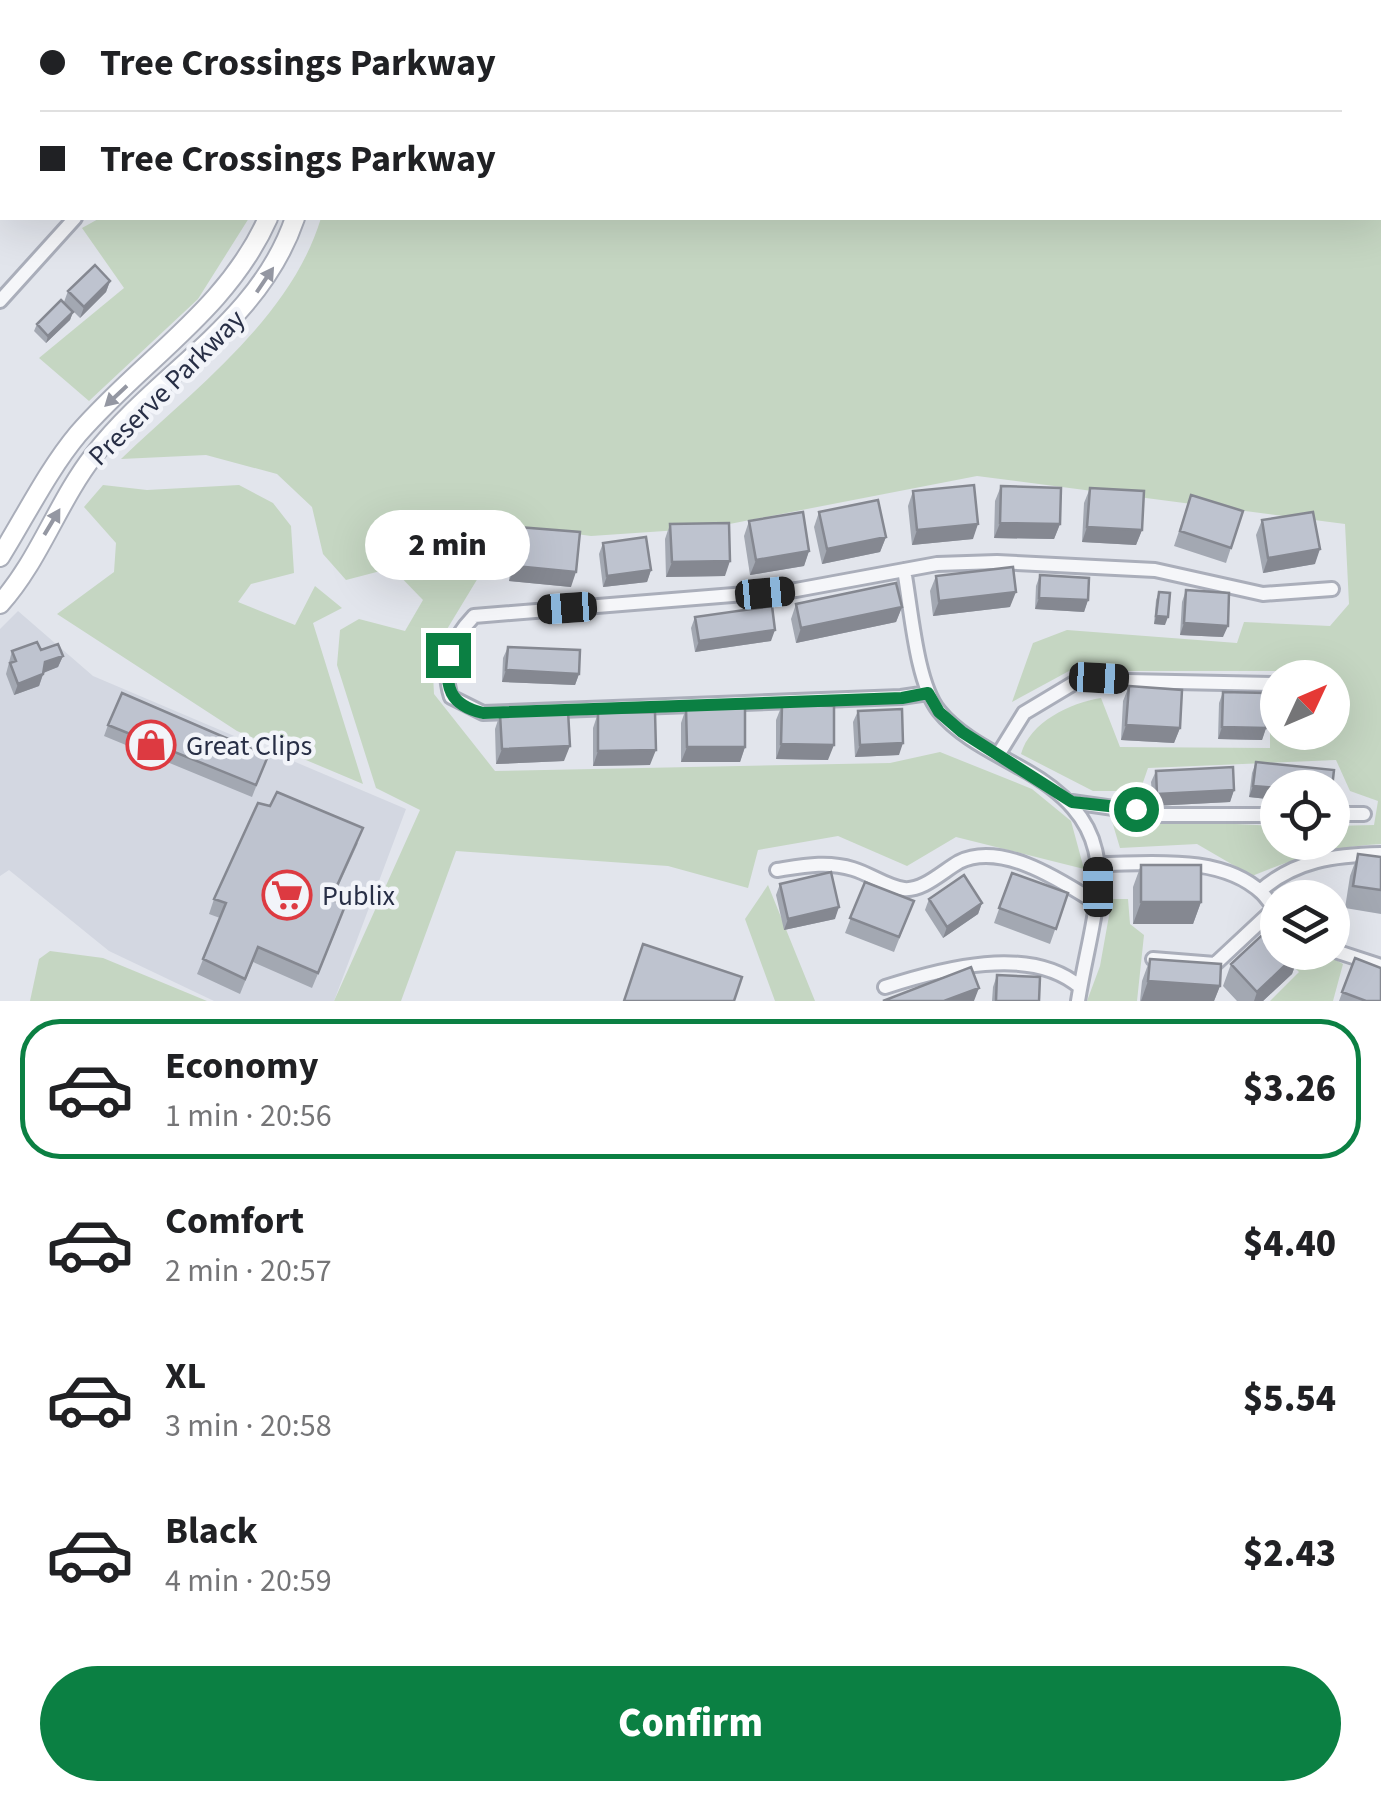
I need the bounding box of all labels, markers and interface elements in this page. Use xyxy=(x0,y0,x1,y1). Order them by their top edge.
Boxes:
text: Tree Crossings Parkway xyxy=(100,36,496,90)
text: Tree Crossings Parkway xyxy=(100,132,496,186)
one-way arrow xyxy=(255,266,274,293)
street label: Preserve Parkway xyxy=(79,300,254,475)
one-way arrow xyxy=(104,384,128,407)
one-way arrow xyxy=(43,508,60,536)
callout: 2 min xyxy=(366,510,530,580)
text: 2 min xyxy=(408,522,487,568)
car xyxy=(734,575,796,611)
car xyxy=(536,591,598,625)
route end xyxy=(426,633,471,678)
north arrow xyxy=(1260,660,1350,750)
map controls xyxy=(1260,660,1350,970)
car xyxy=(1068,661,1130,695)
shop icon: Great Clips xyxy=(125,719,177,771)
place label: Great Clips xyxy=(186,726,312,766)
button: locate xyxy=(1260,770,1350,860)
route start xyxy=(1114,787,1159,832)
car xyxy=(1083,857,1113,917)
supermarket icon: Publix xyxy=(261,869,313,921)
place label: Publix xyxy=(322,876,396,916)
button: layers xyxy=(1260,880,1350,970)
text: Economy xyxy=(165,1039,318,1093)
icon: car xyxy=(45,1044,135,1134)
text: $3.26 xyxy=(1243,1062,1336,1116)
text: 1 min · 20:56 xyxy=(165,1093,332,1139)
text: Comfort xyxy=(165,1194,304,1248)
icon: car xyxy=(45,1199,135,1289)
text: $4.40 xyxy=(1243,1217,1336,1271)
text: 2 min · 20:57 xyxy=(165,1248,332,1294)
text: XL xyxy=(165,1349,206,1403)
icon: car xyxy=(45,1354,135,1444)
text: $5.54 xyxy=(1243,1372,1336,1426)
text: 3 min · 20:58 xyxy=(165,1403,332,1449)
text: Black xyxy=(165,1504,258,1558)
icon: car xyxy=(45,1509,135,1599)
text: $2.43 xyxy=(1243,1527,1336,1581)
text: 4 min · 20:59 xyxy=(165,1558,332,1604)
button: Confirm xyxy=(40,1666,1341,1781)

